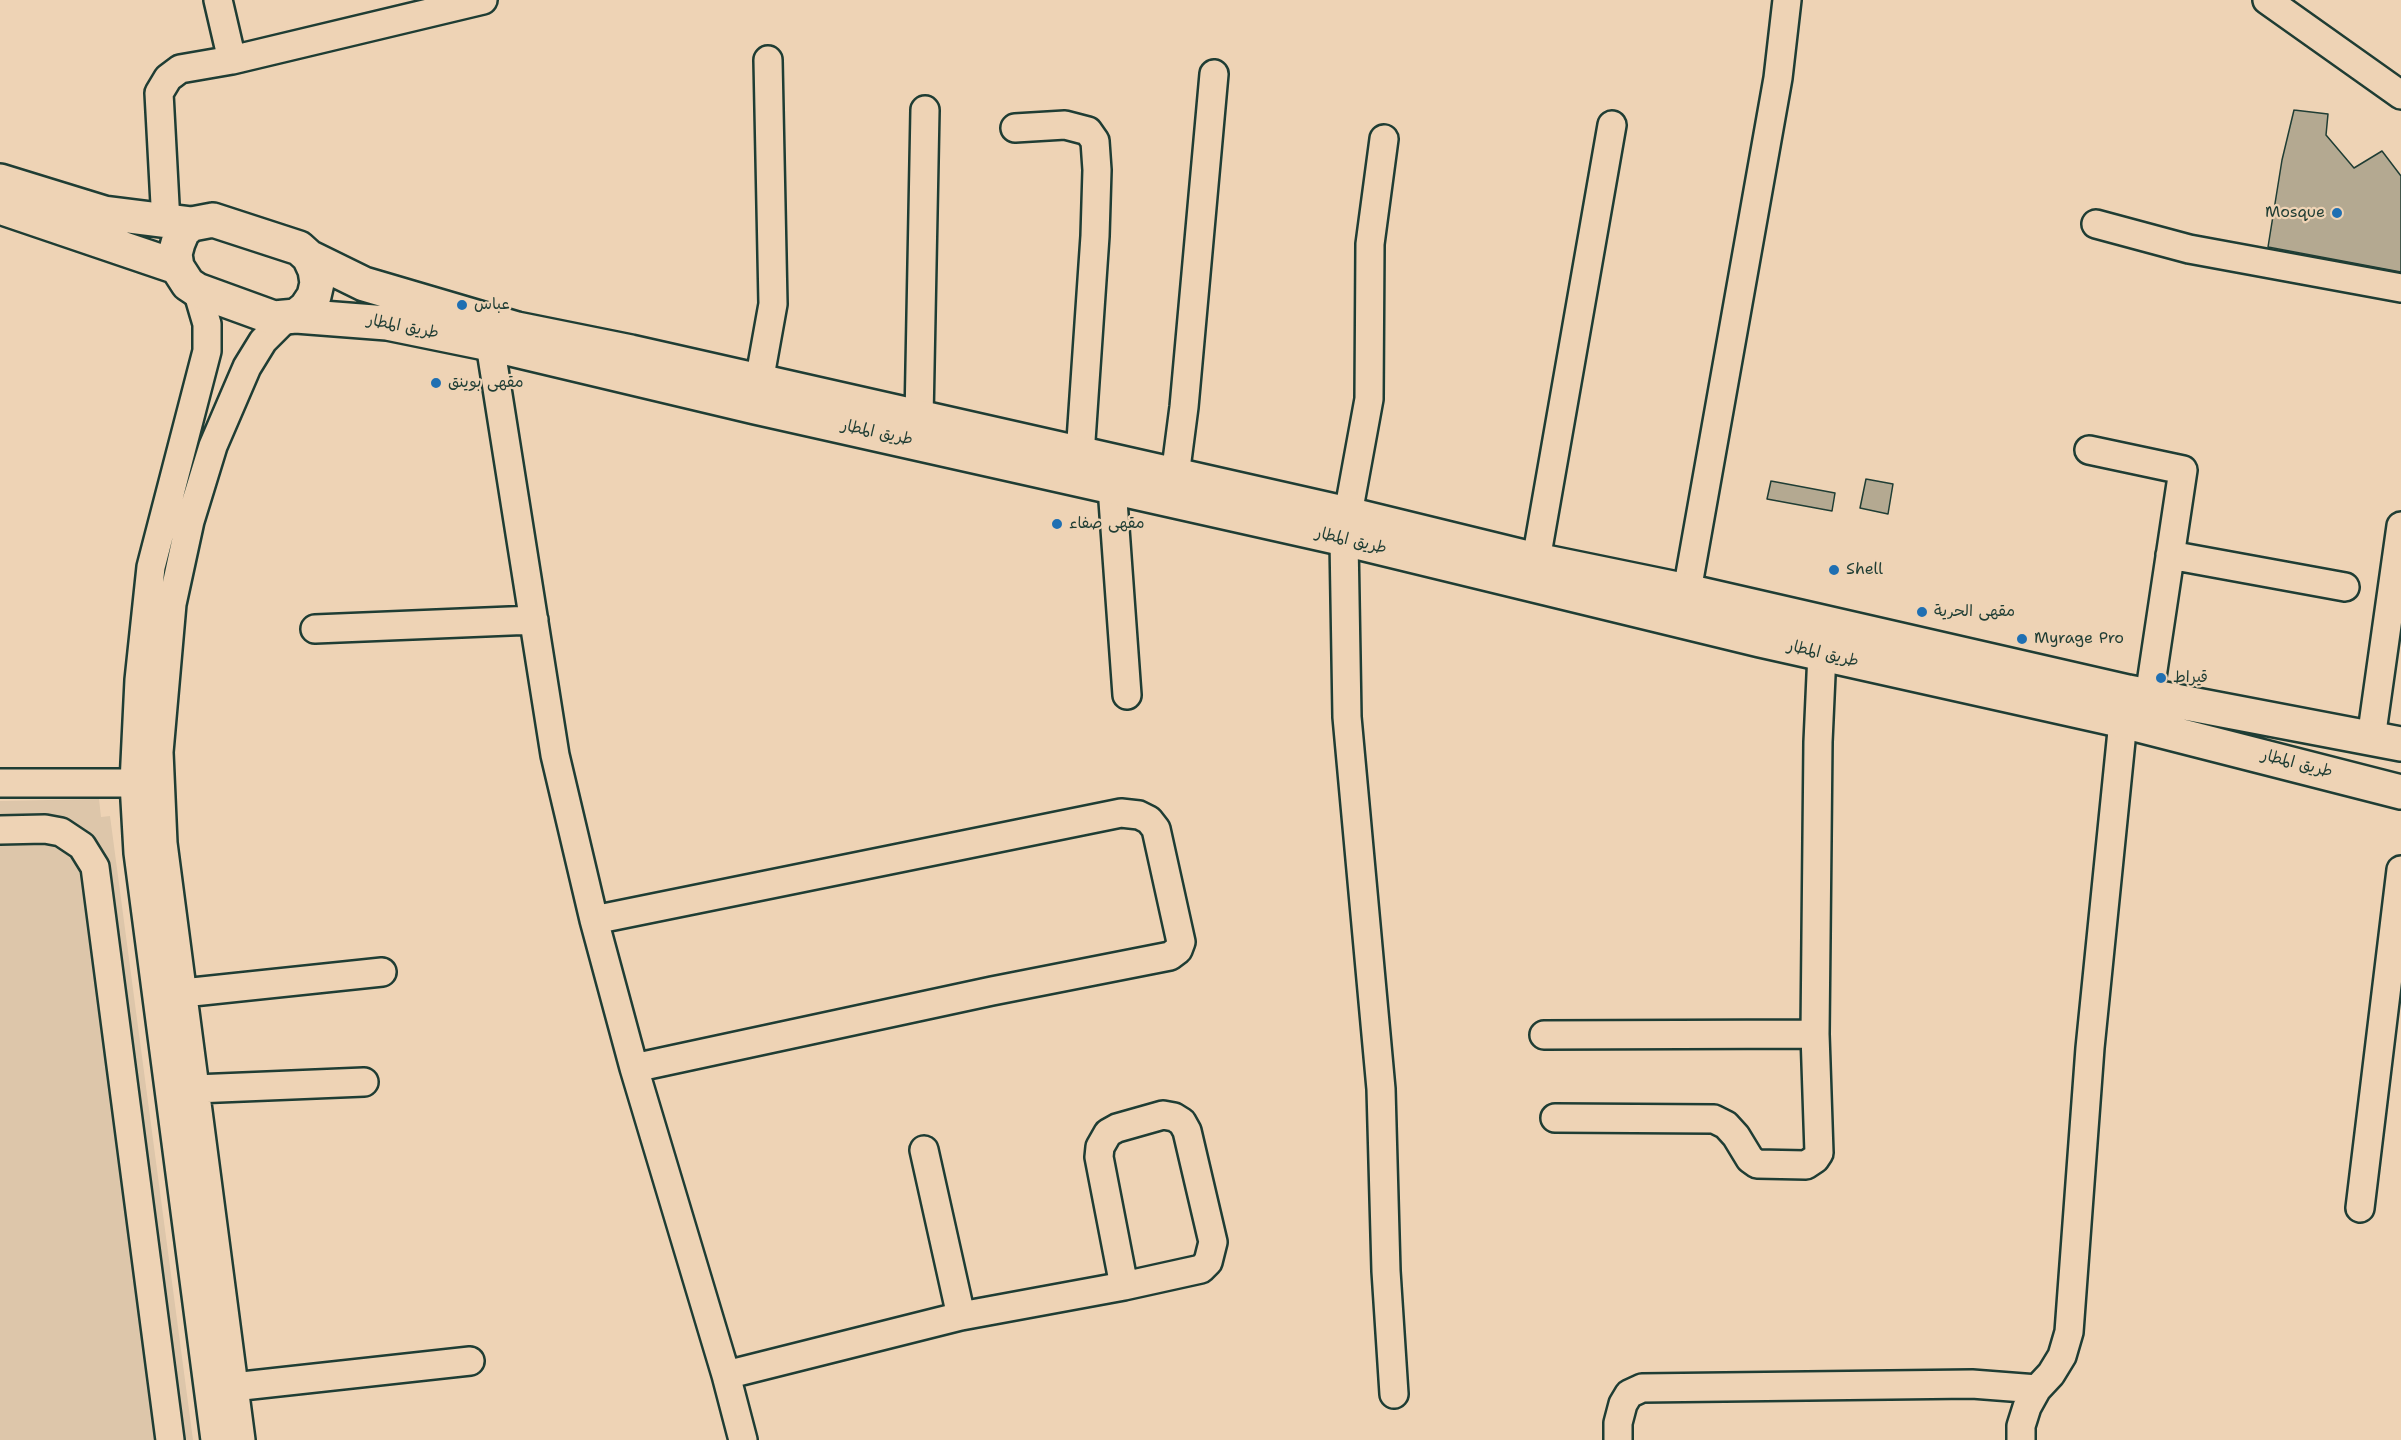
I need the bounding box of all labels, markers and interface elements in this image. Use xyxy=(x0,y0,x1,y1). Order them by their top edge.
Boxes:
place label: Mosque xyxy=(2265,203,2325,223)
marker: Mosque xyxy=(2330,206,2344,220)
place label: عباس xyxy=(474,295,510,315)
marker: عباس xyxy=(455,298,469,312)
street label: طريق المطار xyxy=(366,311,440,343)
place label: مقهى بوينق xyxy=(448,373,524,393)
marker: مقهى بوينق xyxy=(429,376,443,390)
street label: طريق المطار xyxy=(840,416,914,450)
place label: مقهى صفاء xyxy=(1069,514,1145,534)
marker: مقهى صفاء xyxy=(1050,517,1064,531)
street label: طريق المطار xyxy=(1313,523,1389,559)
place label: Shell xyxy=(1846,560,1883,580)
marker: Shell xyxy=(1827,563,1841,577)
place label: مقهى الحرية xyxy=(1934,602,2015,622)
marker: مقهى الحرية xyxy=(1915,605,1929,619)
place label: Myrage Pro xyxy=(2034,629,2124,649)
marker: Myrage Pro xyxy=(2015,632,2029,646)
street label: طريق المطار xyxy=(1785,636,1861,672)
place label: قيراط xyxy=(2173,668,2208,688)
marker: قيراط xyxy=(2154,671,2168,685)
street label: طريق المطار xyxy=(2259,746,2335,782)

